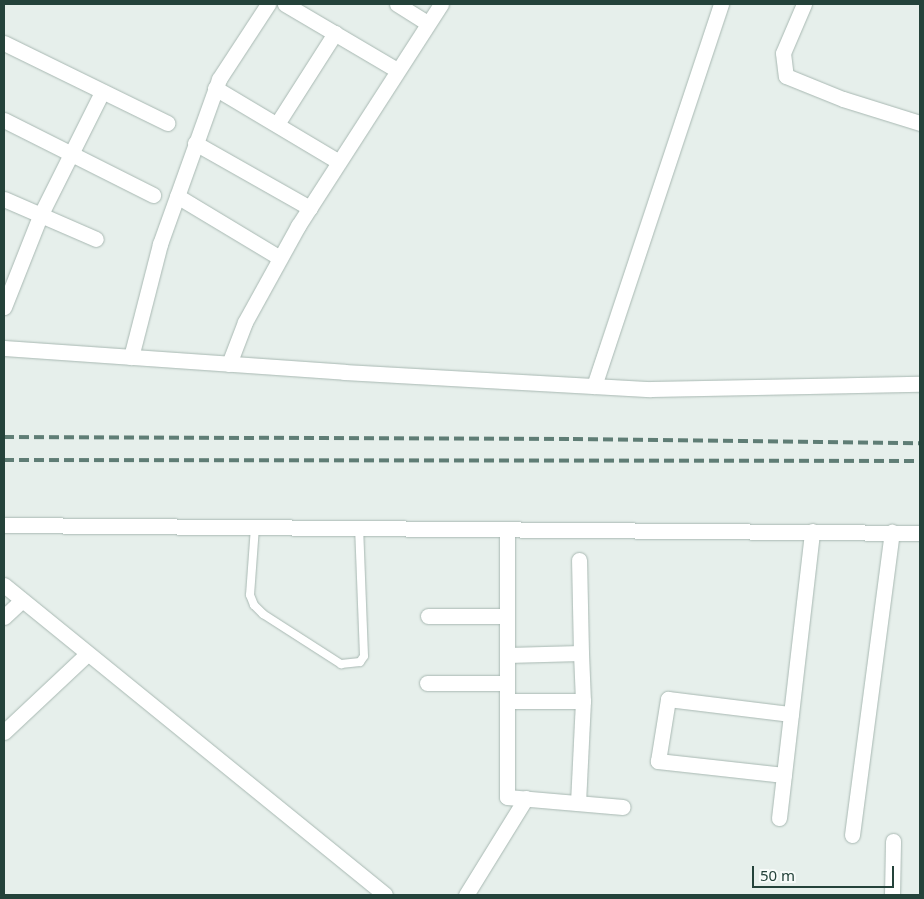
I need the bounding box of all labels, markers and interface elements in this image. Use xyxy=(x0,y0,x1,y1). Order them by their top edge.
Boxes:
scale bar xyxy=(754,856,896,888)
text: 50 m xyxy=(760,865,795,885)

